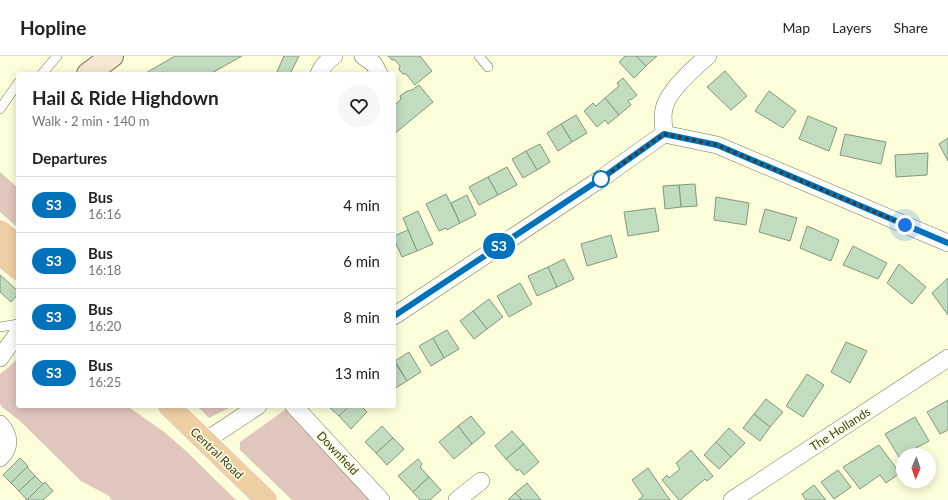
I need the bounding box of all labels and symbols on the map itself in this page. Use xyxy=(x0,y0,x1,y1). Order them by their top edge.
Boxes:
unlabelled marker xyxy=(592,170,610,188)
your location xyxy=(895,215,915,235)
line badge: S3 xyxy=(481,233,517,259)
street label: The Hollands xyxy=(807,404,873,454)
street label: Central Road xyxy=(187,424,247,482)
street label: Downfield xyxy=(314,428,362,478)
north arrow xyxy=(896,448,936,488)

